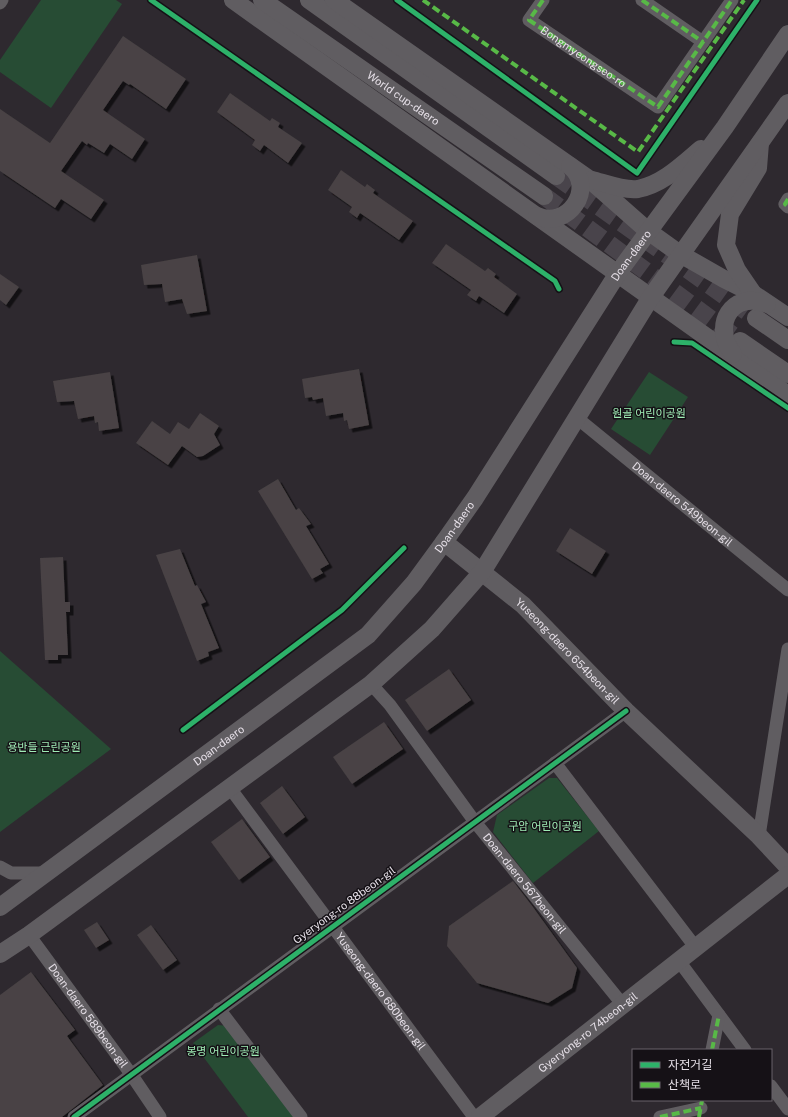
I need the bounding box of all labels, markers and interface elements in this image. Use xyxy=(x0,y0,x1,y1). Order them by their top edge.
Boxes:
street label: Bongmyeongseo-ro xyxy=(538,24,628,90)
street label: World cup-daero xyxy=(365,69,442,127)
street label: Doan-daero xyxy=(609,228,653,283)
park label: 원골 어린이공원 xyxy=(612,407,686,419)
street label: Doan-daero 549beon-gil xyxy=(630,460,735,548)
street label: Doan-daero xyxy=(432,499,477,555)
street label: Yuseong-daero 654beon-gil xyxy=(513,596,622,706)
street label: Doan-daero xyxy=(191,723,246,768)
park label: 용반들 근린공원 xyxy=(7,741,81,753)
park label: 구암 어린이공원 xyxy=(508,820,582,832)
street label: Doan-daero 567beon-gil xyxy=(481,831,569,936)
street label: Gyeryong-ro 88beon-gil xyxy=(291,864,397,946)
street label: Yuseong-daero 680beon-gil xyxy=(333,930,428,1052)
street label: Doan-daero 589beon-gil xyxy=(46,961,130,1070)
street label: Gyeryong-ro 74beon-gil xyxy=(536,990,640,1075)
park label: 봉명 어린이공원 xyxy=(186,1045,260,1057)
legend xyxy=(632,1049,772,1101)
text: 자전거길 xyxy=(668,1058,712,1072)
text: 산책로 xyxy=(668,1078,701,1092)

